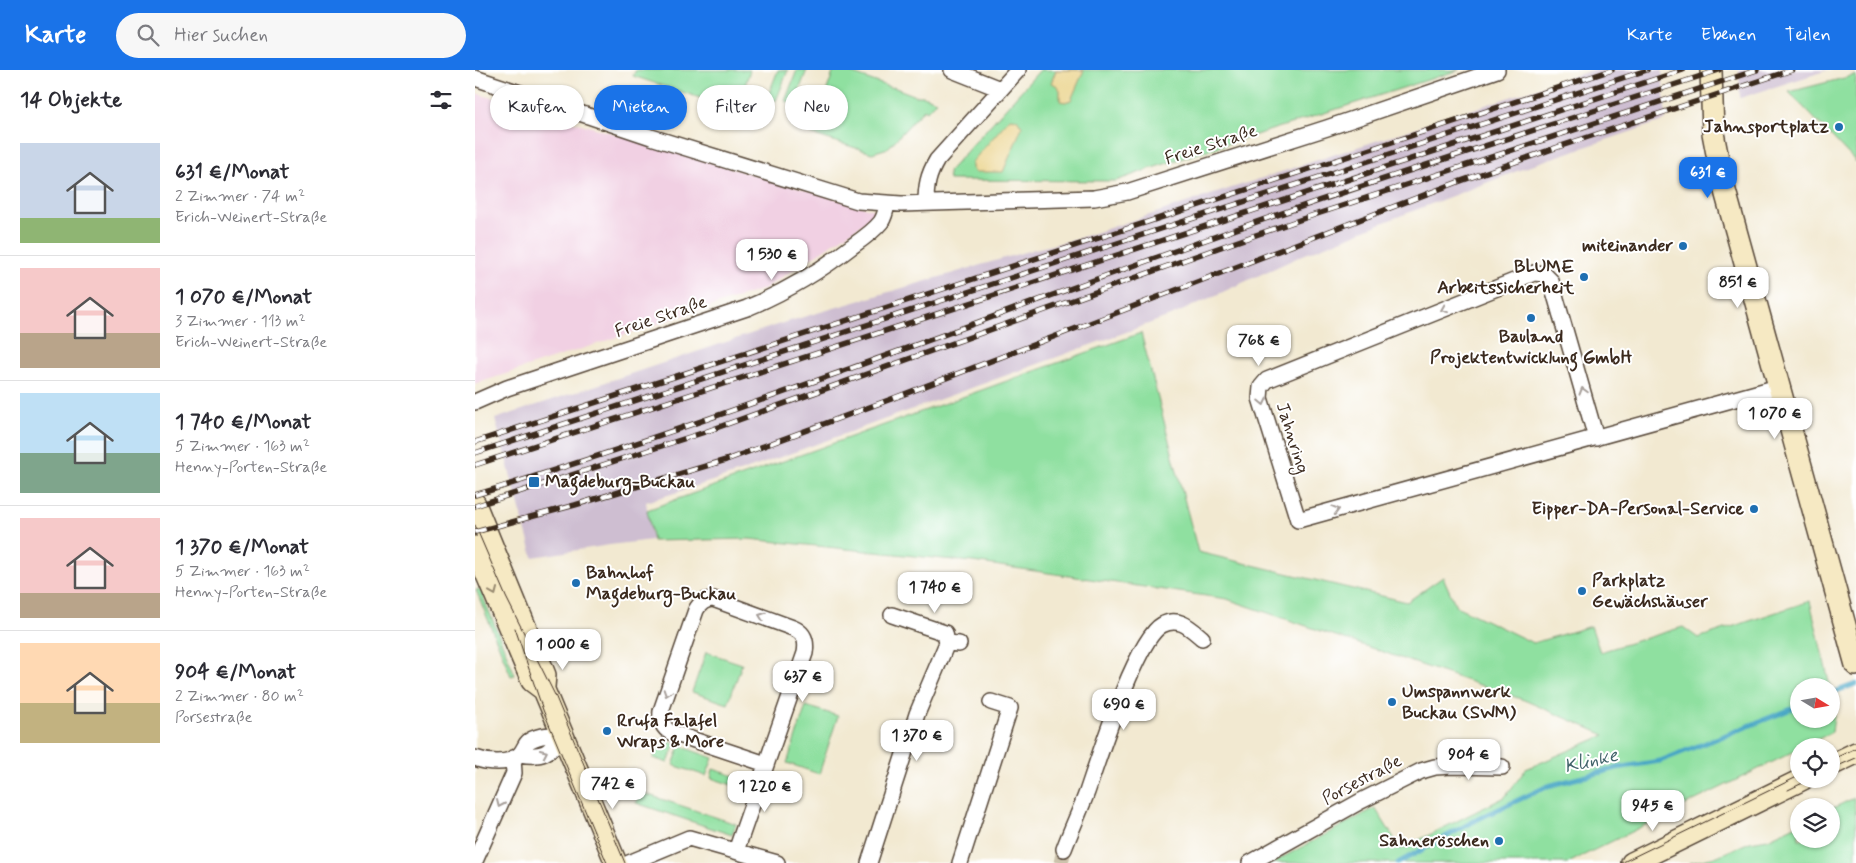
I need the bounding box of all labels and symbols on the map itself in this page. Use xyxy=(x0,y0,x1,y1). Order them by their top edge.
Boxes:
place label: Jahnsportplatz xyxy=(1703,115,1829,139)
street label: Freie Straße xyxy=(1162,119,1260,171)
marker: Jahnsportplatz xyxy=(1833,121,1845,133)
pin: 631 € xyxy=(1673,156,1743,199)
place label: miteinander xyxy=(1582,234,1673,258)
pin: 1 530 € xyxy=(726,238,818,281)
marker: miteinander xyxy=(1677,240,1689,252)
place label: BLUME Arbeitssicherheit xyxy=(1437,255,1574,300)
pin: 851 € xyxy=(1703,266,1773,309)
marker: BLUME Arbeitssicherheit xyxy=(1578,271,1590,283)
street label: Freie Straße xyxy=(612,290,710,344)
one-way arrow xyxy=(1440,303,1449,313)
marker: Bauland Projektentwicklung GmbH xyxy=(1525,312,1537,324)
pin: 768 € xyxy=(1224,324,1294,367)
place label: Bauland Projektentwicklung GmbH xyxy=(1430,325,1632,372)
one-way arrow xyxy=(1578,388,1588,396)
one-way arrow xyxy=(1257,398,1267,407)
pin: 1 070 € xyxy=(1729,398,1821,440)
street label: Jahnring xyxy=(1269,399,1314,477)
place label: Magdeburg-Buckau xyxy=(545,470,695,496)
marker: Magdeburg-Buckau xyxy=(527,475,541,489)
place label: Eipper-DA-Personal-Service xyxy=(1531,497,1745,521)
marker: Eipper-DA-Personal-Service xyxy=(1748,503,1760,515)
one-way arrow xyxy=(1332,505,1340,516)
place label: Bahnhof Magdeburg-Buckau xyxy=(586,561,736,608)
place label: Parkplatz Gewächshäuser xyxy=(1592,569,1708,614)
pin: 1 740 € xyxy=(889,572,981,614)
marker: Bahnhof Magdeburg-Buckau xyxy=(570,577,582,589)
marker: Parkplatz Gewächshäuser xyxy=(1576,585,1588,597)
one-way arrow xyxy=(488,587,498,596)
one-way arrow xyxy=(759,612,767,622)
pin: 1 000 € xyxy=(517,628,609,671)
pin: 637 € xyxy=(768,660,838,703)
north arrow xyxy=(1790,678,1840,728)
place label: Umspannwerk Buckau (SWM) xyxy=(1402,680,1517,725)
pin: 690 € xyxy=(1089,688,1159,731)
one-way arrow xyxy=(663,689,673,697)
marker: Umspannwerk Buckau (SWM) xyxy=(1386,696,1398,708)
place label: Rrufa Falafel Wraps & More xyxy=(616,709,724,754)
pin: 1 370 € xyxy=(871,720,963,762)
marker: Rrufa Falafel Wraps & More xyxy=(601,725,613,737)
pin: 904 € xyxy=(1434,738,1504,781)
water label: Klinke xyxy=(1562,743,1621,779)
one-way arrow xyxy=(539,749,548,759)
street label: Porsestraße xyxy=(1318,749,1406,811)
pin: 742 € xyxy=(578,768,648,810)
pin: 1 220 € xyxy=(719,770,811,813)
pin: 945 € xyxy=(1618,790,1688,832)
one-way arrow xyxy=(496,799,507,808)
place label: Sahneröschen xyxy=(1379,829,1489,853)
marker: Sahneröschen xyxy=(1493,835,1505,847)

